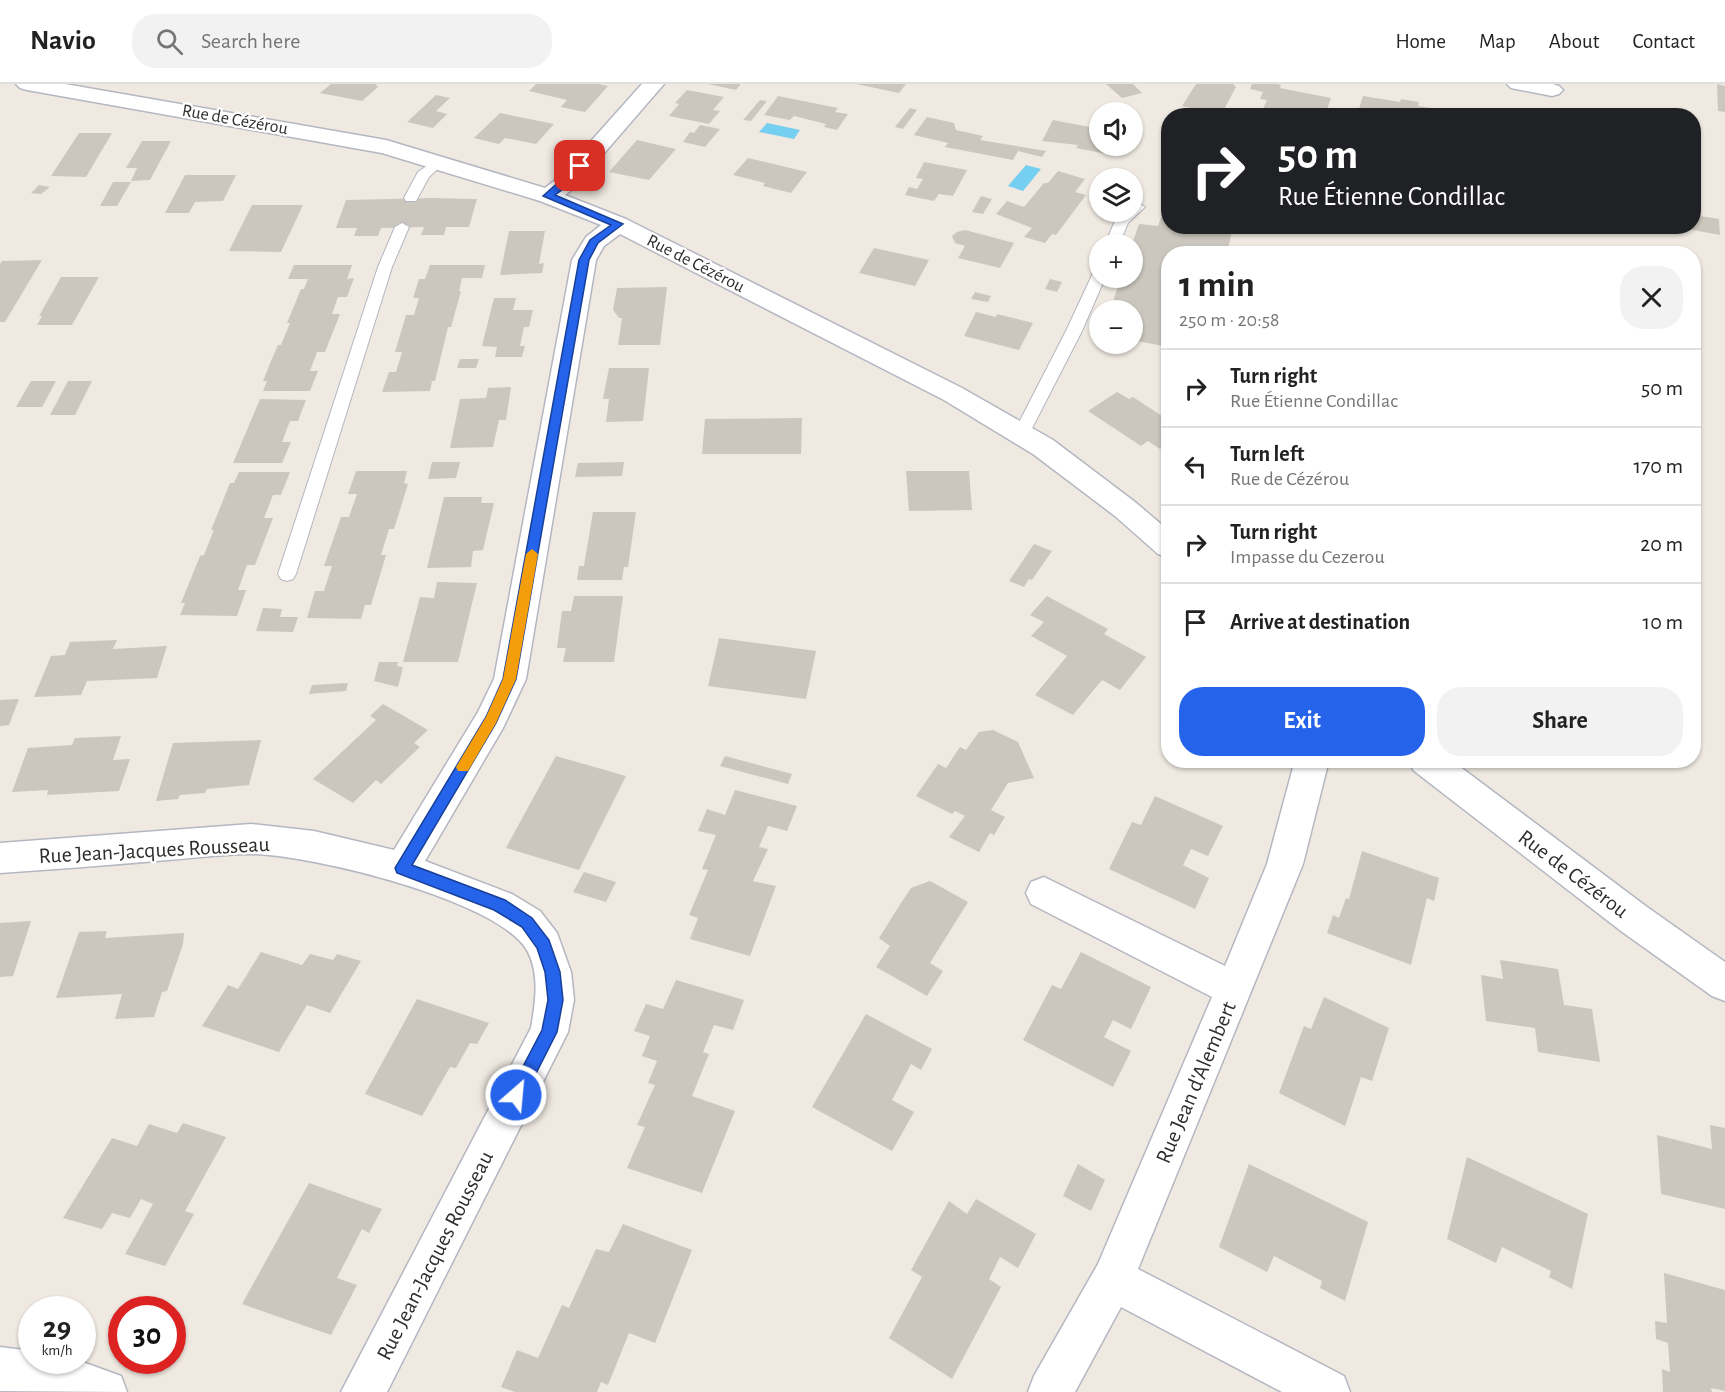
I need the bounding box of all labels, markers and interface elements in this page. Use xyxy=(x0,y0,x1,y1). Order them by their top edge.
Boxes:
search box xyxy=(132,14,552,68)
icon: search xyxy=(153,25,186,58)
text: Navio xyxy=(30,27,96,55)
text: Search here xyxy=(201,30,300,52)
text: Home xyxy=(1395,31,1446,52)
text: Map xyxy=(1479,31,1516,52)
text: About xyxy=(1549,31,1599,52)
text: Contact xyxy=(1632,31,1695,52)
street label: Rue de Cézérou xyxy=(180,102,289,138)
map controls xyxy=(1089,102,1143,354)
button: sound xyxy=(1089,102,1143,156)
icon: right xyxy=(1179,132,1257,210)
text: 50 m xyxy=(1278,134,1358,176)
pin xyxy=(554,140,605,191)
icon: arrive xyxy=(563,149,596,182)
button: layers xyxy=(1089,168,1143,222)
text: Rue Étienne Condillac xyxy=(1278,183,1505,210)
street label: Rue de Cézérou xyxy=(644,232,747,296)
button: + xyxy=(1089,234,1143,288)
button: close xyxy=(1620,266,1683,329)
text: 1 min xyxy=(1179,267,1255,303)
button: − xyxy=(1089,300,1143,354)
text: 250 m · 20:58 xyxy=(1179,310,1280,330)
text: Turn right xyxy=(1230,365,1317,387)
icon: right xyxy=(1179,372,1212,405)
text: 50 m xyxy=(1641,377,1683,399)
text: Rue Étienne Condillac xyxy=(1230,391,1398,411)
text: Turn left xyxy=(1230,443,1304,465)
icon: left xyxy=(1179,450,1212,483)
text: 170 m xyxy=(1633,455,1683,477)
text: Rue de Cézérou xyxy=(1230,469,1349,489)
text: Turn right xyxy=(1230,521,1317,543)
icon: right xyxy=(1179,528,1212,561)
text: 20 m xyxy=(1640,533,1683,555)
text: Impasse du Cezerou xyxy=(1230,547,1385,567)
icon: arrive xyxy=(1179,606,1212,639)
text: Arrive at destination xyxy=(1230,611,1410,633)
text: 10 m xyxy=(1643,611,1683,633)
button: Exit xyxy=(1179,687,1425,756)
button: Share xyxy=(1437,687,1683,756)
street label: Rue de Cézérou xyxy=(1514,826,1632,922)
street label: Rue Jean-Jacques Rousseau xyxy=(38,833,270,867)
street label: Rue Jean d'Alembert xyxy=(1152,998,1240,1166)
position arrow xyxy=(484,1063,548,1127)
street label: Rue Jean-Jacques Rousseau xyxy=(373,1147,497,1363)
speed limit sign: 30 xyxy=(108,1296,186,1374)
text: 29 xyxy=(43,1313,71,1343)
text: km/h xyxy=(42,1343,72,1358)

